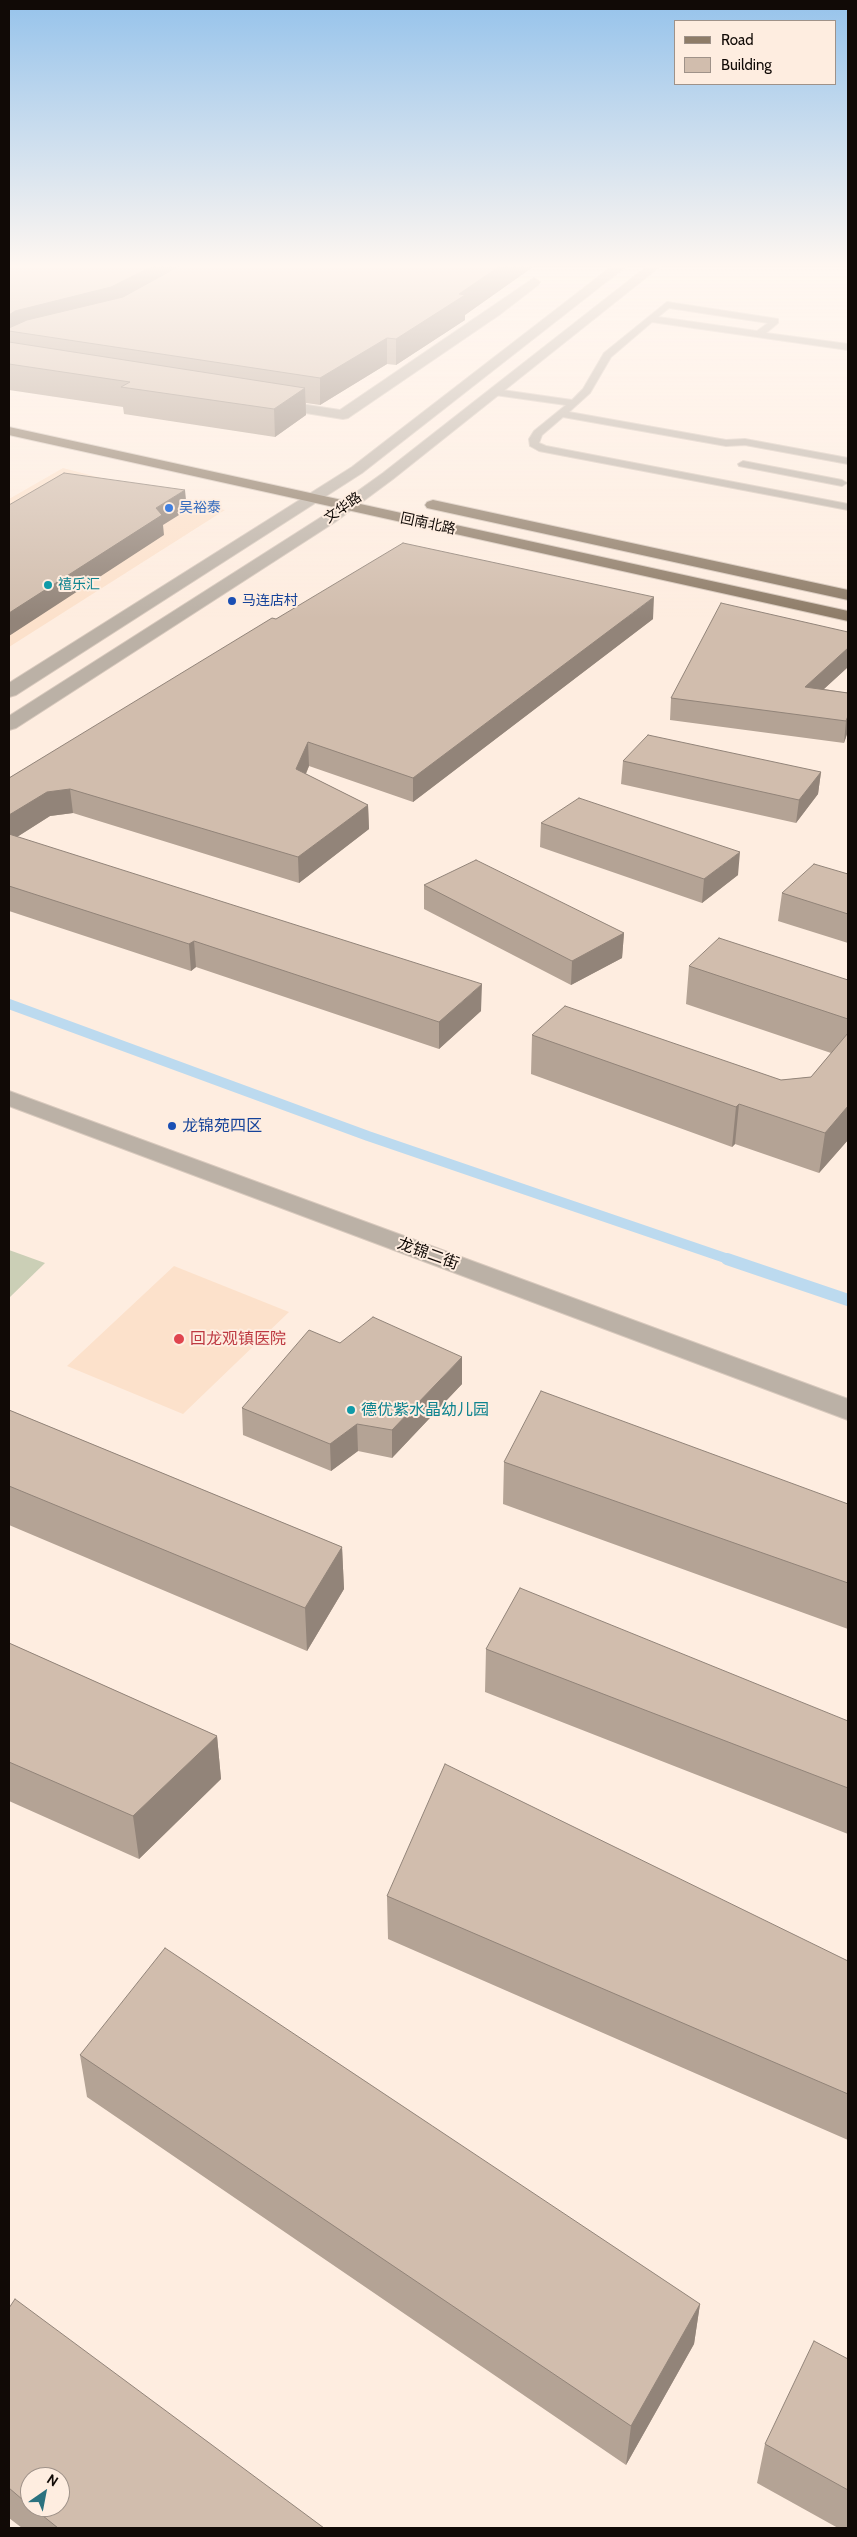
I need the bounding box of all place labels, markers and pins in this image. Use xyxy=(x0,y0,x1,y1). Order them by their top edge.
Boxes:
place label: 吴裕泰 xyxy=(179,500,221,516)
marker: 吴裕泰 xyxy=(163,502,175,514)
place label: 禧乐汇 xyxy=(58,577,100,593)
marker: 禧乐汇 xyxy=(42,579,54,591)
place label: 马连店村 xyxy=(242,593,298,609)
marker: 马连店村 xyxy=(226,595,238,607)
place label: 龙锦苑四区 xyxy=(182,1116,262,1136)
marker: 龙锦苑四区 xyxy=(166,1120,178,1132)
place label: 回龙观镇医院 xyxy=(190,1329,286,1349)
marker: 回龙观镇医院 xyxy=(172,1332,186,1346)
place label: 德优紫水晶幼儿园 xyxy=(361,1400,489,1420)
marker: 德优紫水晶幼儿园 xyxy=(345,1404,357,1416)

